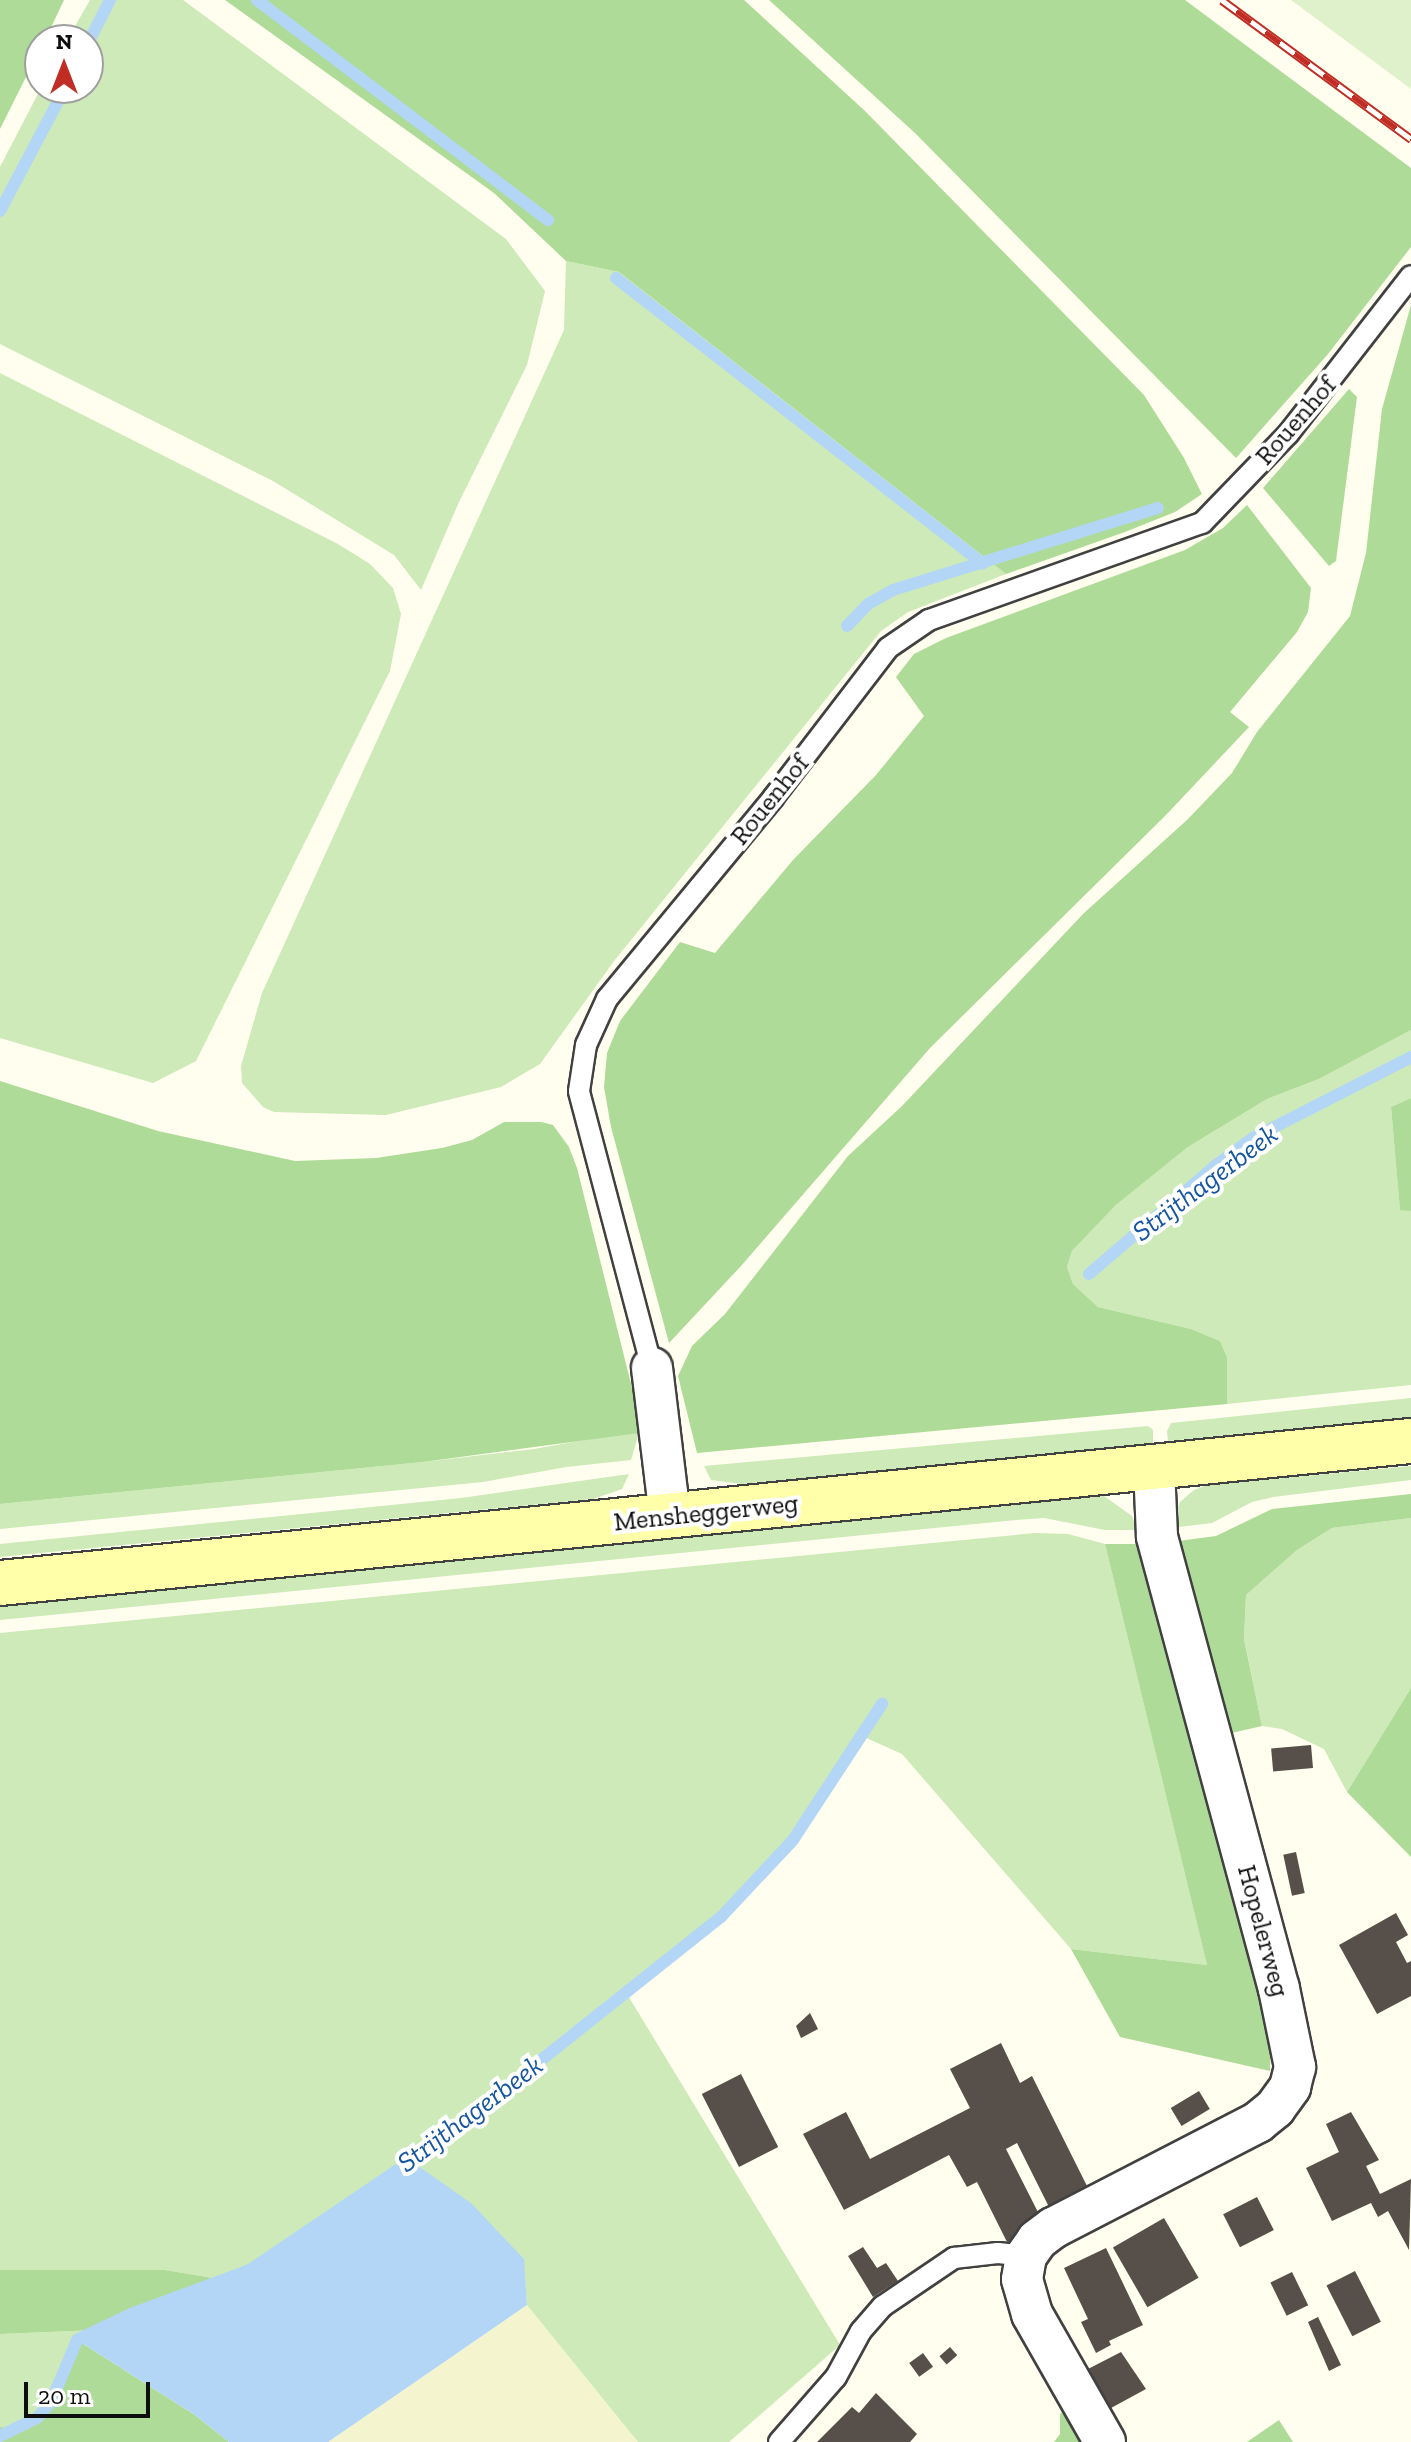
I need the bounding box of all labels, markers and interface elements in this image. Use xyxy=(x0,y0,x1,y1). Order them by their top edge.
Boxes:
north arrow xyxy=(24,24,104,104)
text: N xyxy=(56,28,72,55)
street label: Rouenhof xyxy=(1249,370,1343,472)
street label: Rouenhof xyxy=(724,749,816,851)
water label: Strijthagerbeek xyxy=(1126,1118,1284,1248)
street label: Mensheggerweg xyxy=(612,1488,800,1538)
street label: Hopelerweg xyxy=(1230,1862,1296,2000)
water label: Strijthagerbeek xyxy=(391,2049,549,2179)
scale bar xyxy=(28,2366,154,2416)
text: 20 m xyxy=(38,2381,90,2410)

